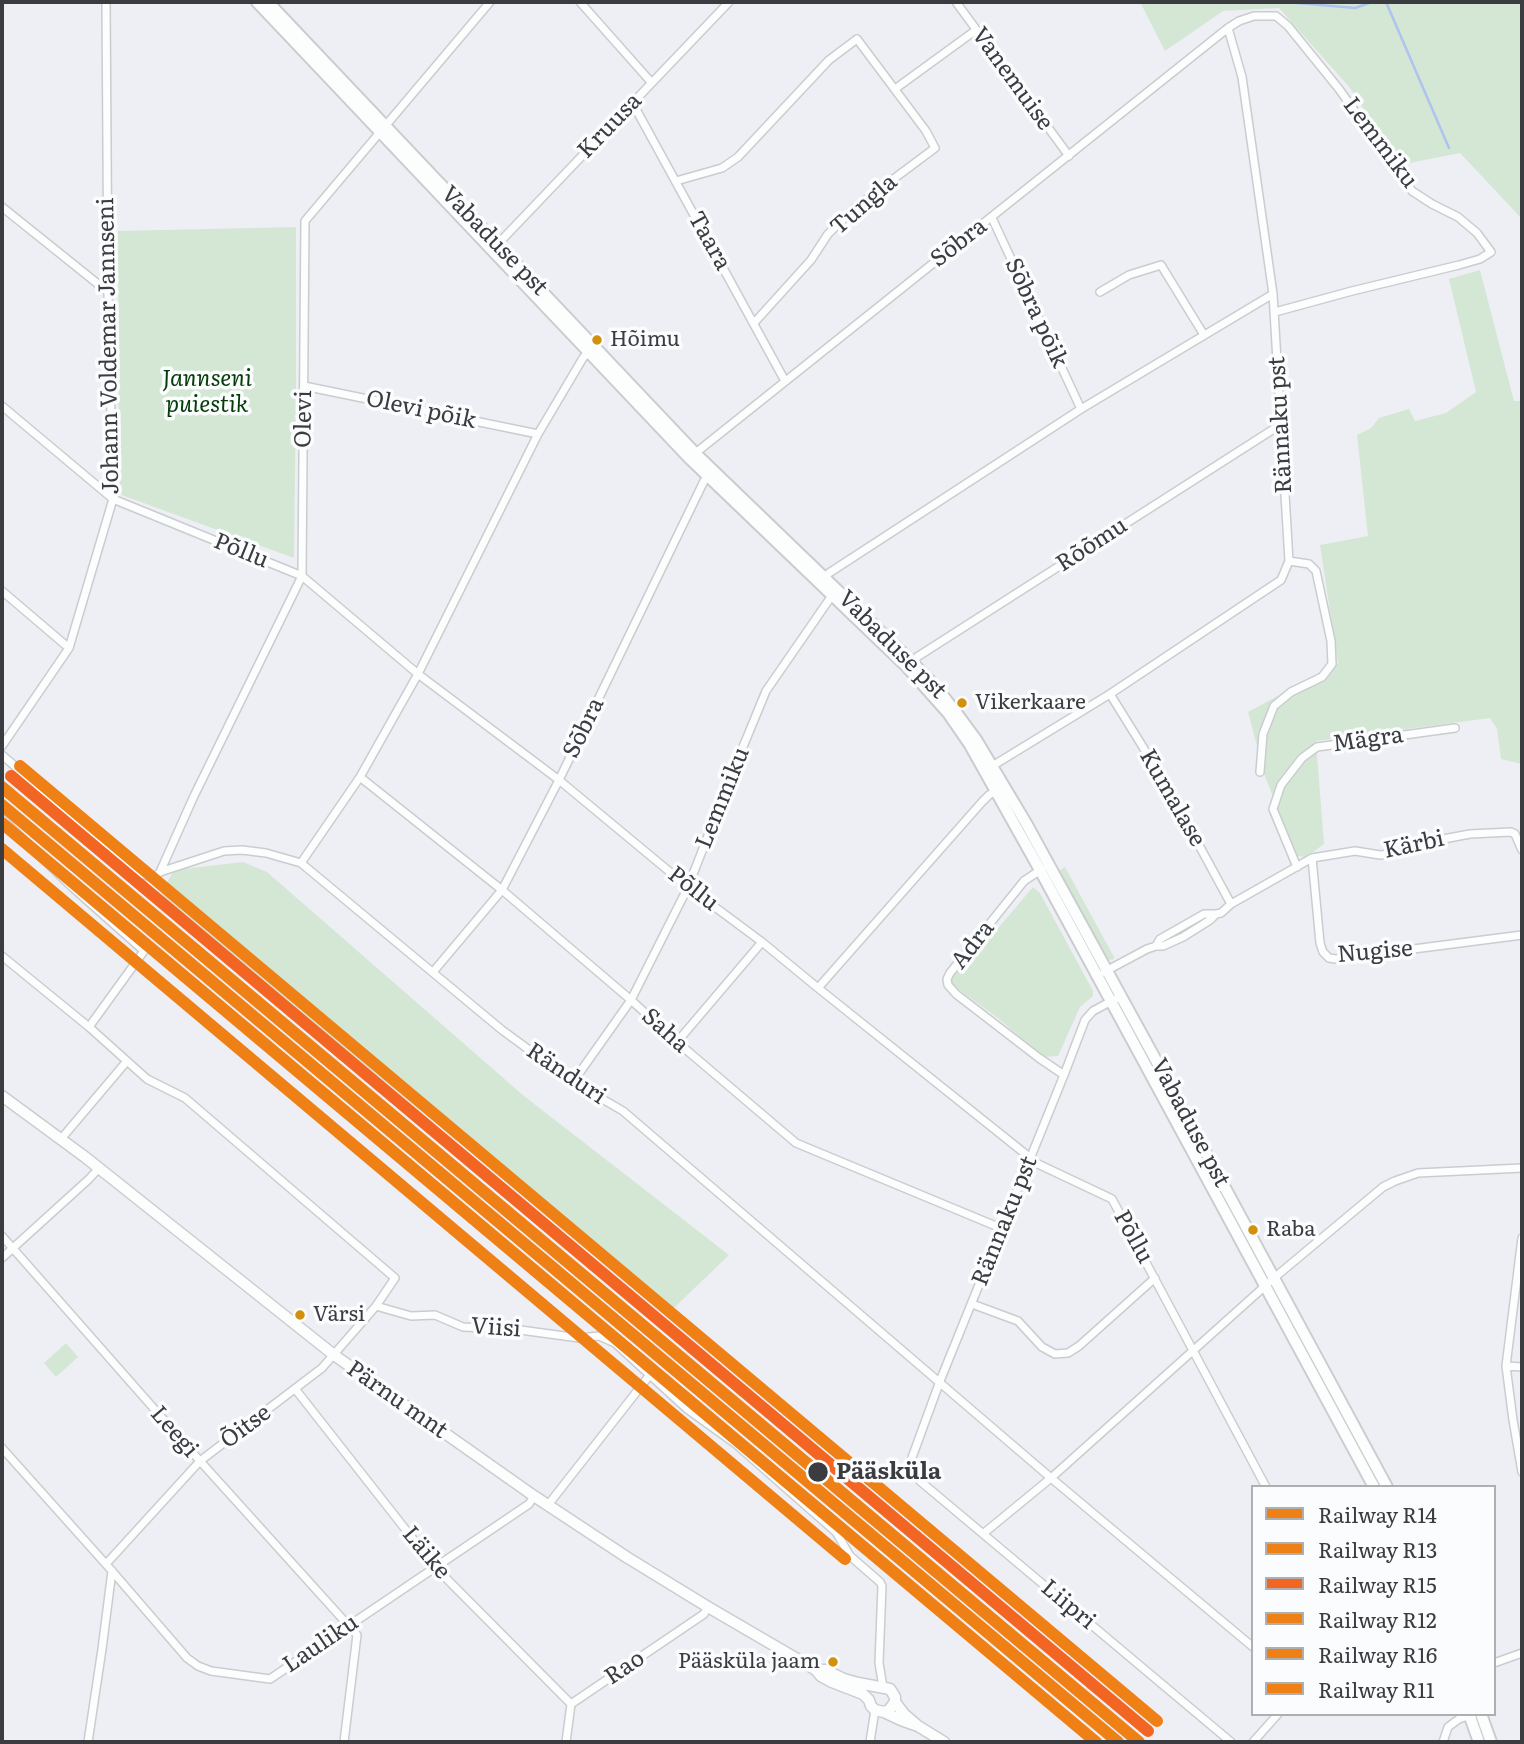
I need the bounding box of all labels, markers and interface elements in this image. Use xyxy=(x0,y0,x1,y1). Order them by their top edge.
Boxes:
street label: Vanemuise xyxy=(965,22,1059,136)
street label: Kruusa xyxy=(572,88,648,164)
street label: Lemmiku xyxy=(1337,92,1423,194)
street label: Tungla xyxy=(825,169,903,241)
street label: Vabaduse pst xyxy=(435,180,553,302)
street label: Johann Voldemar Jannseni xyxy=(93,197,125,495)
street label: Taara xyxy=(682,207,736,275)
street label: Sõbra xyxy=(925,213,993,273)
street label: Sõbra põik xyxy=(999,254,1073,372)
place label: Hõimu xyxy=(610,327,680,353)
marker: Hõimu xyxy=(590,333,604,347)
street label: Rännaku pst xyxy=(1264,356,1298,494)
park label: Jannseni puiestik xyxy=(162,365,252,419)
street label: Olevi põik xyxy=(364,385,478,435)
street label: Olevi xyxy=(290,390,318,448)
street label: Rõõmu xyxy=(1051,512,1133,578)
street label: Põllu xyxy=(210,528,272,574)
street label: Vabaduse pst xyxy=(832,585,952,705)
place label: Vikerkaare xyxy=(975,690,1086,716)
street label: Sõbra xyxy=(558,693,610,763)
marker: Vikerkaare xyxy=(955,696,969,710)
street label: Mägra xyxy=(1331,721,1405,759)
street label: Lemmiku xyxy=(690,743,756,853)
street label: Kumalase xyxy=(1133,744,1211,852)
street label: Kärbi xyxy=(1381,825,1447,865)
street label: Põllu xyxy=(662,861,724,917)
street label: Adra xyxy=(945,915,1001,975)
street label: Nugise xyxy=(1336,935,1414,969)
street label: Saha xyxy=(636,1003,694,1059)
street label: Ränduri xyxy=(521,1037,611,1111)
street label: Vabaduse pst xyxy=(1145,1054,1235,1192)
street label: Rännaku pst xyxy=(966,1152,1044,1290)
street label: Põllu xyxy=(1107,1206,1159,1268)
place label: Raba xyxy=(1266,1217,1316,1243)
marker: Raba xyxy=(1246,1223,1260,1237)
place label: Värsi xyxy=(313,1302,365,1328)
marker: Värsi xyxy=(293,1308,307,1322)
street label: Viisi xyxy=(470,1312,522,1344)
street label: Pärnu mnt xyxy=(341,1355,453,1445)
street label: Õitse xyxy=(215,1399,277,1455)
street label: Leegi xyxy=(144,1401,204,1463)
place label: Pääsküla xyxy=(836,1458,941,1486)
marker: Pääsküla xyxy=(806,1460,830,1484)
legend xyxy=(1251,1485,1496,1716)
text: Railway R14 xyxy=(1318,1498,1437,1529)
street label: Läike xyxy=(396,1521,456,1585)
text: Railway R13 xyxy=(1318,1533,1437,1564)
text: Railway R15 xyxy=(1318,1568,1437,1599)
street label: Liipri xyxy=(1035,1574,1101,1636)
text: Railway R12 xyxy=(1318,1603,1437,1634)
street label: Lauliku xyxy=(278,1609,364,1679)
text: Railway R16 xyxy=(1318,1638,1437,1669)
street label: Rao xyxy=(600,1645,650,1691)
place label: Pääsküla jaam xyxy=(678,1649,820,1675)
marker: Pääsküla jaam xyxy=(826,1655,840,1669)
text: Railway R11 xyxy=(1318,1673,1435,1704)

